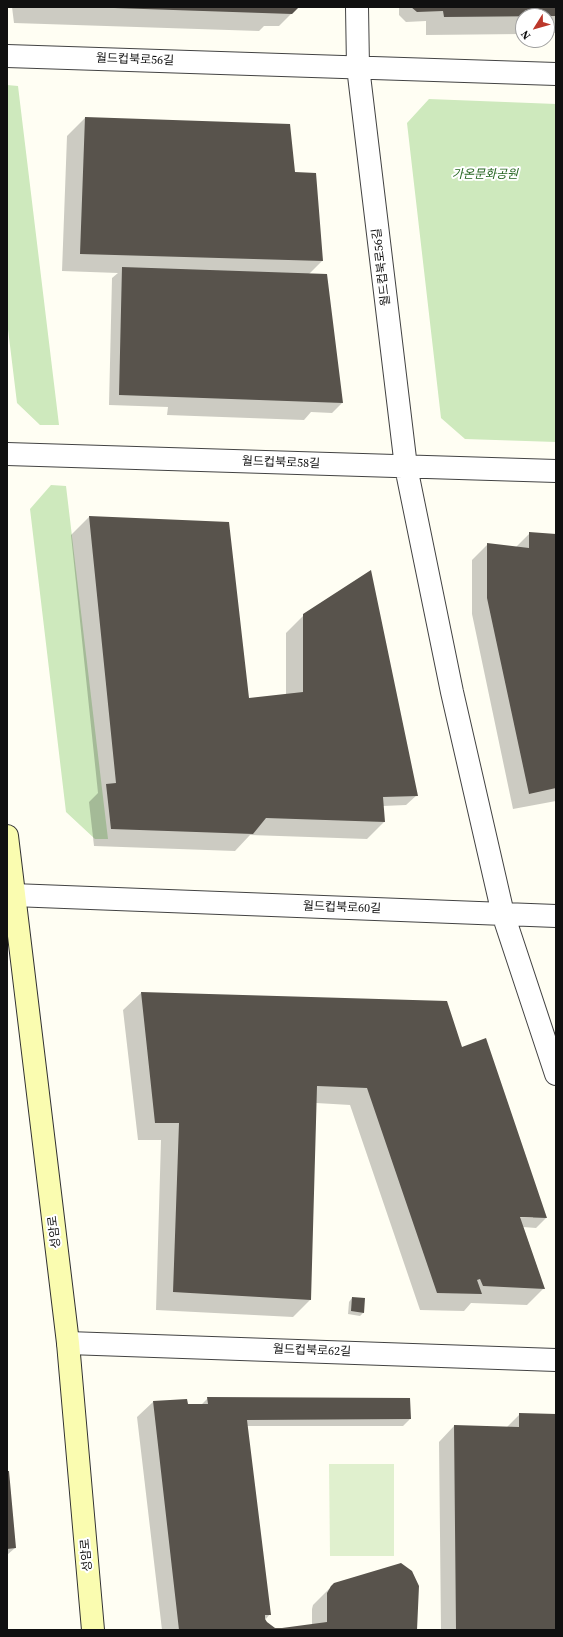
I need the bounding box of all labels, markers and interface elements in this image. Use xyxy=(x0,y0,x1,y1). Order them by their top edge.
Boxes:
north arrow xyxy=(515,8,555,48)
text: N xyxy=(517,27,534,43)
street label: 월드컵북로56길 xyxy=(96,51,174,69)
park label: 가온문화공원 xyxy=(452,168,518,182)
street label: 월드컵북로56길 xyxy=(370,227,394,307)
street label: 월드컵북로58길 xyxy=(242,454,320,472)
street label: 월드컵북로60길 xyxy=(303,899,381,917)
street label: 성암로 xyxy=(46,1215,64,1249)
street label: 월드컵북로62길 xyxy=(273,1342,351,1360)
street label: 성암로 xyxy=(78,1538,96,1572)

